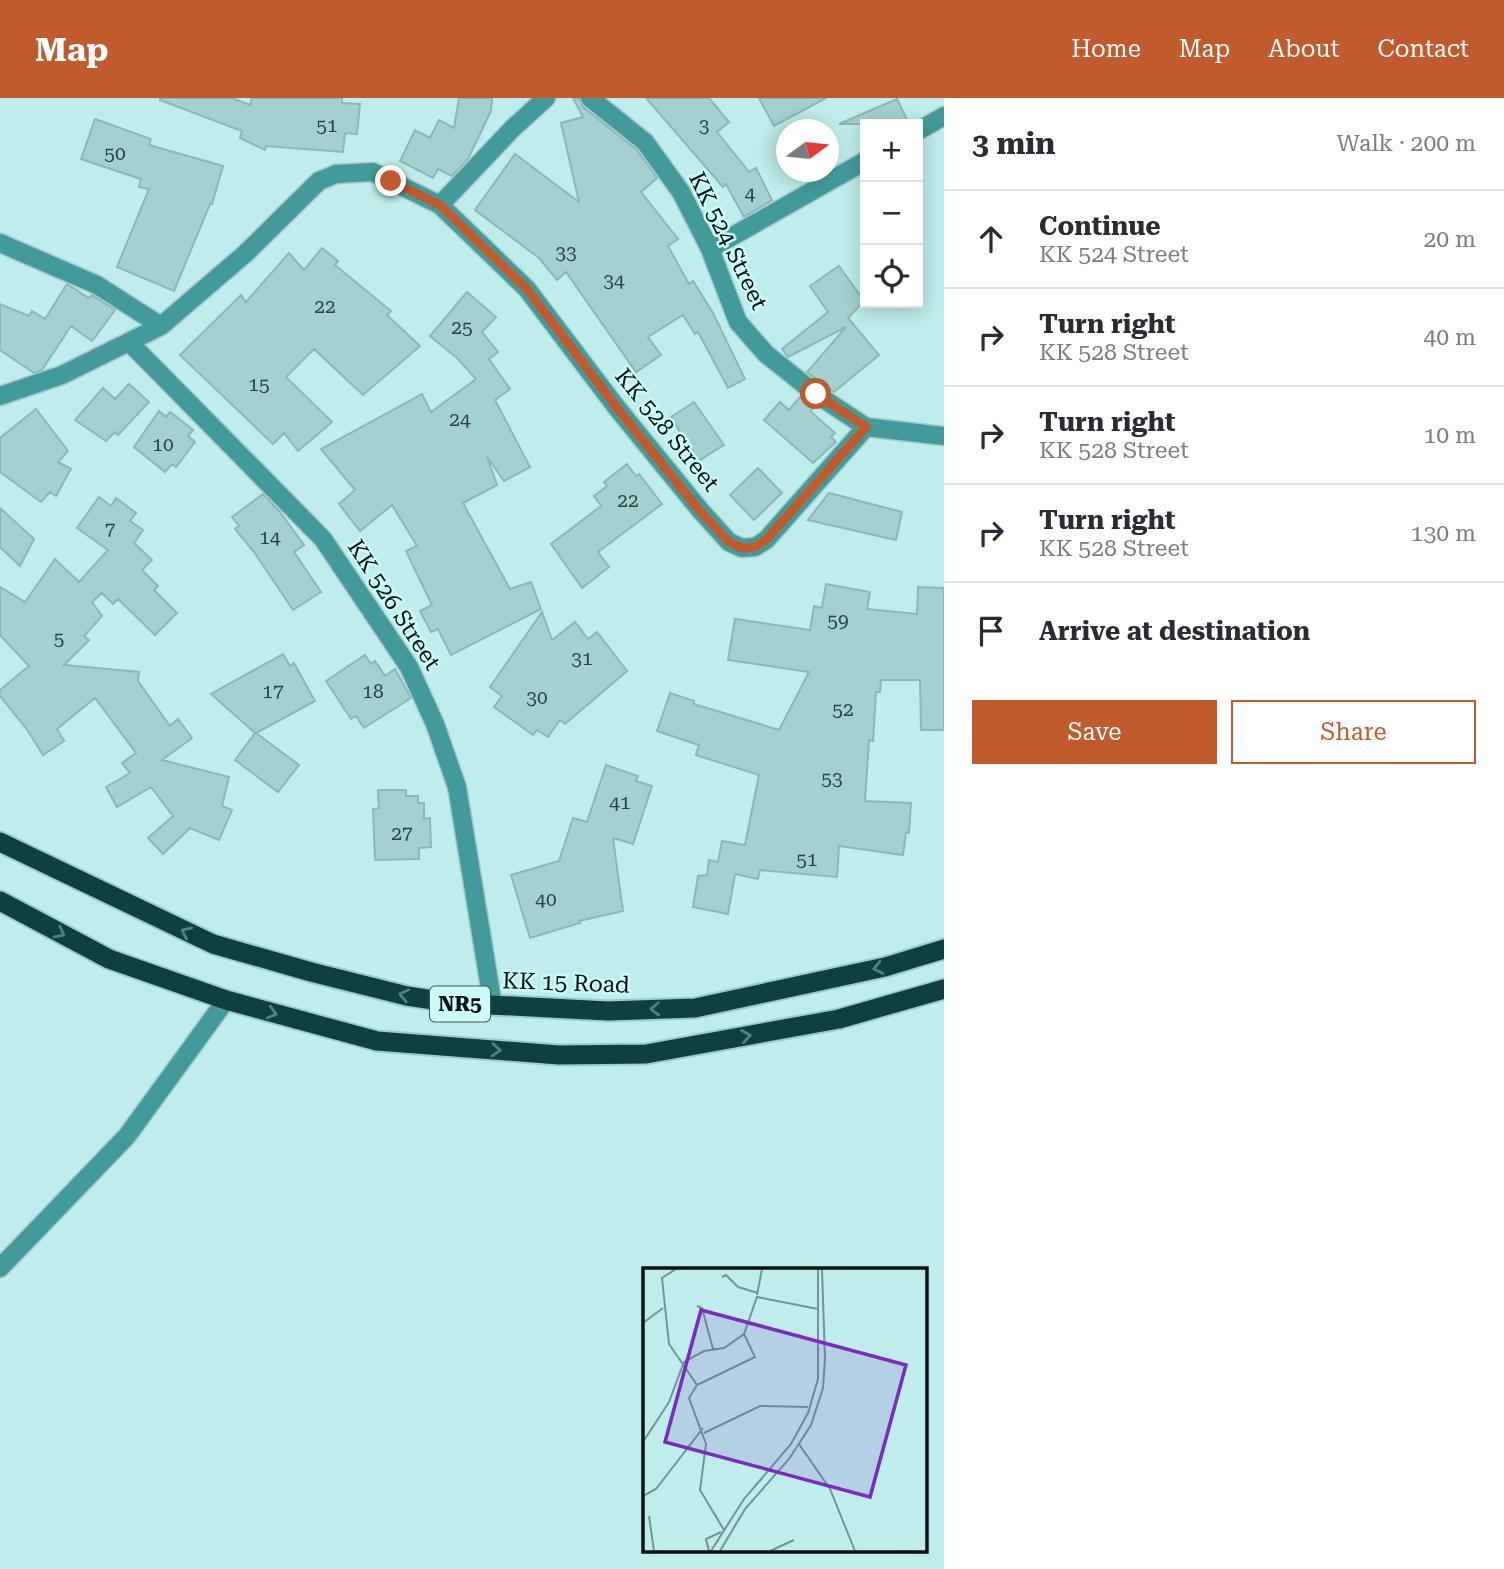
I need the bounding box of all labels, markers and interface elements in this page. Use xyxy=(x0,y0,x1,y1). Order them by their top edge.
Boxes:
text: Map xyxy=(35,30,109,69)
text: Home xyxy=(1071,35,1141,63)
text: Map xyxy=(1179,35,1230,63)
text: About xyxy=(1268,35,1339,63)
text: Contact xyxy=(1377,35,1469,63)
house number: 51 xyxy=(316,114,338,137)
house number: 3 xyxy=(699,114,709,137)
north arrow xyxy=(776,119,839,182)
map controls xyxy=(860,119,923,308)
button: + xyxy=(860,119,923,182)
text: 3 min xyxy=(972,126,1055,161)
text: Walk · 200 m xyxy=(1337,130,1476,157)
house number: 50 xyxy=(104,142,126,165)
route end xyxy=(375,165,406,196)
street label: KK 524 Street xyxy=(683,168,773,315)
house number: 4 xyxy=(745,182,756,205)
button: − xyxy=(860,182,923,245)
text: Continue xyxy=(1039,211,1161,241)
icon: ahead xyxy=(972,220,1010,258)
text: 20 m xyxy=(1423,226,1476,253)
house number: 33 xyxy=(555,241,577,264)
text: KK 524 Street xyxy=(1039,241,1189,268)
button: locate xyxy=(860,245,923,308)
house number: 34 xyxy=(603,269,625,292)
house number: 22 xyxy=(314,295,336,318)
text: Turn right xyxy=(1039,309,1175,339)
house number: 25 xyxy=(451,316,473,339)
icon: right xyxy=(972,318,1010,356)
text: 40 m xyxy=(1423,324,1476,351)
text: KK 528 Street xyxy=(1039,339,1189,366)
street label: KK 528 Street xyxy=(609,363,725,497)
house number: 15 xyxy=(248,373,270,396)
route start xyxy=(800,378,831,409)
text: Turn right xyxy=(1039,407,1175,437)
house number: 24 xyxy=(449,408,471,431)
icon: right xyxy=(972,416,1010,454)
text: 10 m xyxy=(1423,422,1476,449)
house number: 10 xyxy=(152,433,174,456)
text: KK 528 Street xyxy=(1039,437,1189,464)
house number: 22 xyxy=(617,489,639,512)
text: Turn right xyxy=(1039,505,1175,535)
icon: right xyxy=(972,514,1010,552)
house number: 7 xyxy=(105,518,116,541)
text: 130 m xyxy=(1411,520,1476,547)
house number: 14 xyxy=(259,526,281,549)
street label: KK 526 Street xyxy=(342,535,446,675)
text: KK 528 Street xyxy=(1039,535,1189,562)
house number: 59 xyxy=(827,609,849,632)
icon: arrive xyxy=(972,612,1010,650)
text: Arrive at destination xyxy=(1039,616,1310,646)
house number: 5 xyxy=(54,627,64,650)
house number: 31 xyxy=(571,647,593,670)
house number: 17 xyxy=(262,680,284,703)
house number: 18 xyxy=(362,680,384,703)
house number: 30 xyxy=(526,686,548,709)
house number: 52 xyxy=(832,698,854,721)
button: Save xyxy=(972,700,1217,764)
button: Share xyxy=(1231,700,1476,764)
house number: 53 xyxy=(821,767,843,790)
house number: 41 xyxy=(609,791,631,814)
house number: 27 xyxy=(391,822,413,845)
house number: 51 xyxy=(796,848,818,871)
house number: 40 xyxy=(535,888,557,911)
one-way arrow xyxy=(53,924,65,938)
one-way arrow xyxy=(181,926,193,940)
one-way arrow xyxy=(872,960,884,974)
street label: KK 15 Road xyxy=(502,967,630,999)
road number: NR5 xyxy=(430,986,490,1021)
one-way arrow xyxy=(398,988,410,1003)
one-way arrow xyxy=(649,1001,660,1017)
one-way arrow xyxy=(266,1004,278,1019)
one-way arrow xyxy=(740,1029,752,1044)
one-way arrow xyxy=(491,1042,502,1057)
inset map xyxy=(643,1268,926,1552)

